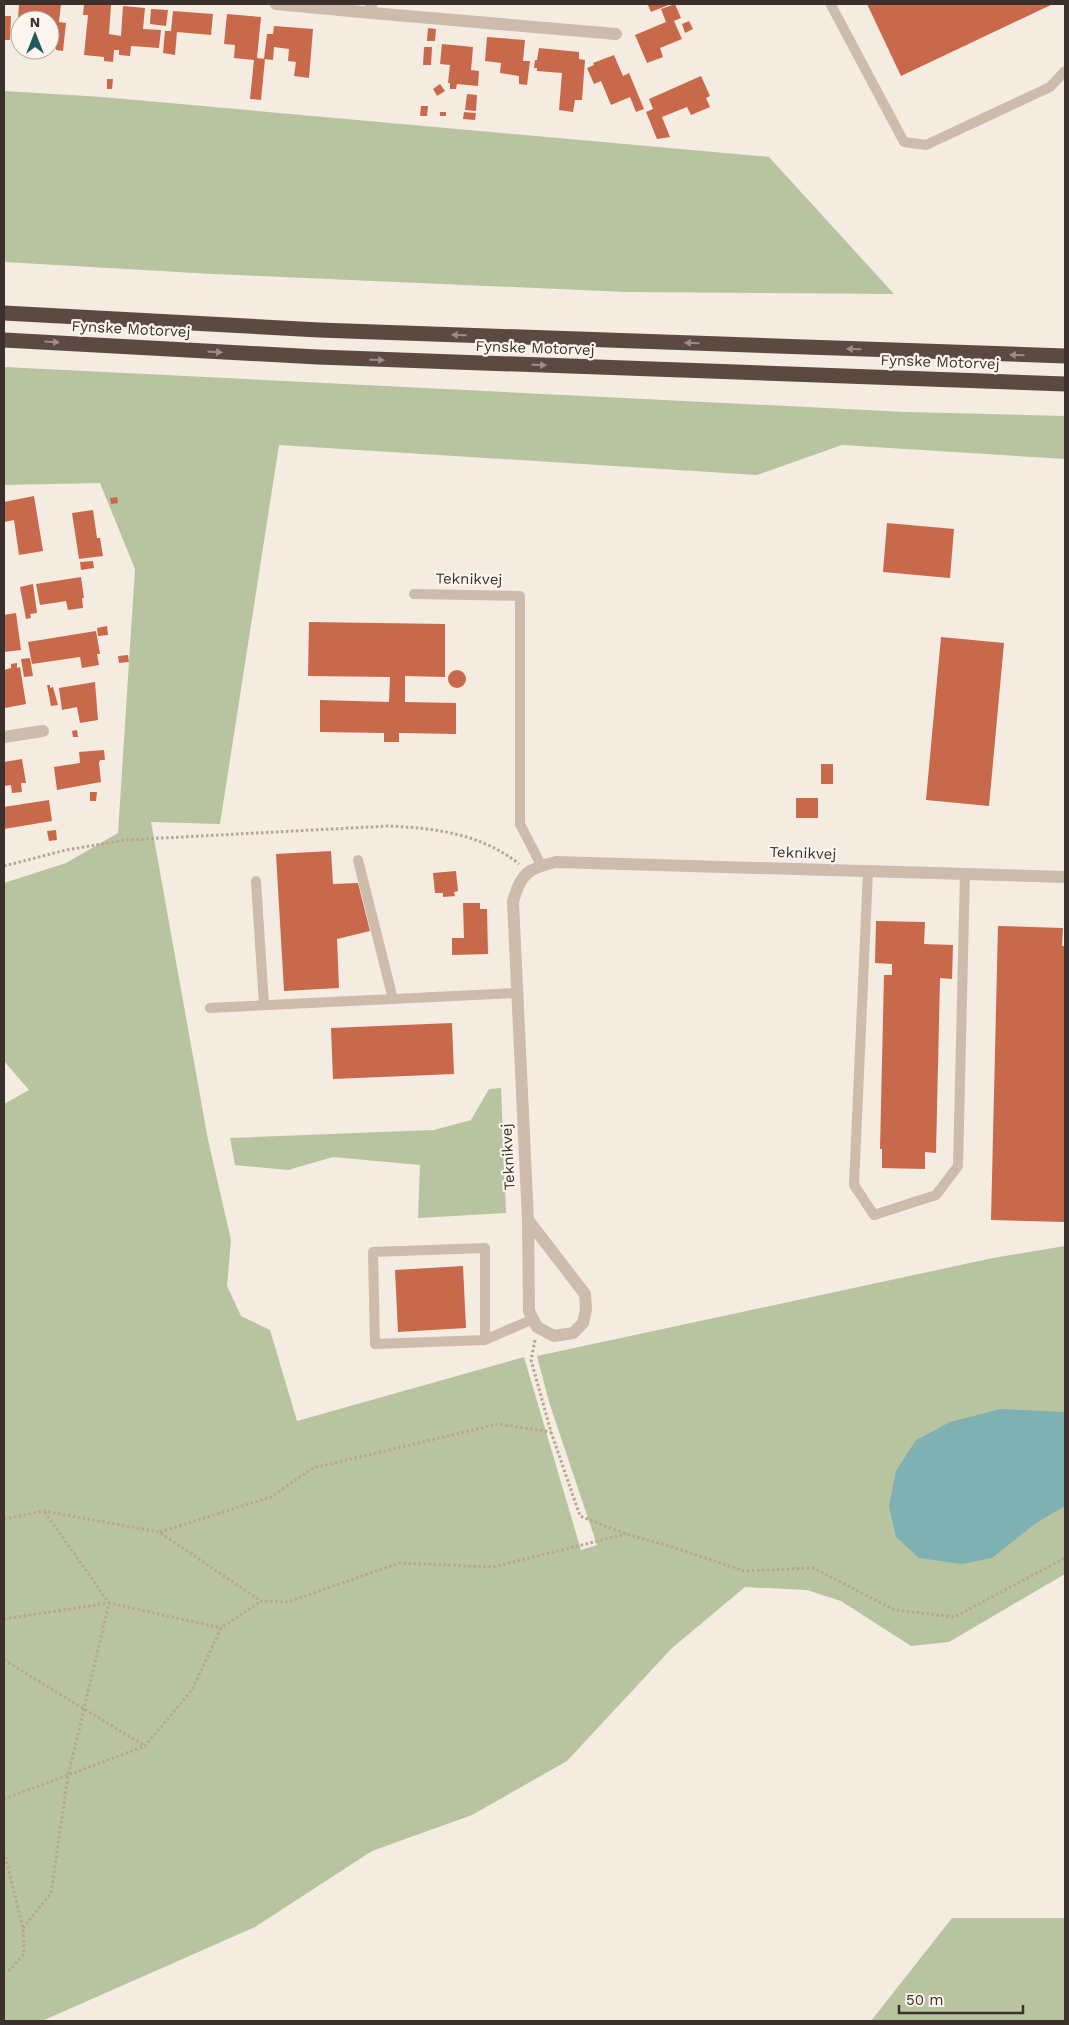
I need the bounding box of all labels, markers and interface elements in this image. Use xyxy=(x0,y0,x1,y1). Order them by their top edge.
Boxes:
north arrow xyxy=(10,10,60,60)
text: N xyxy=(30,14,40,30)
street label: Fynske Motorvej xyxy=(71,317,191,341)
one-way arrow xyxy=(451,331,467,339)
street label: Fynske Motorvej xyxy=(475,337,595,359)
one-way arrow xyxy=(45,339,61,347)
one-way arrow xyxy=(683,339,699,347)
one-way arrow xyxy=(846,345,862,353)
one-way arrow xyxy=(207,348,223,356)
one-way arrow xyxy=(1008,350,1024,358)
street label: Fynske Motorvej xyxy=(880,351,1000,373)
one-way arrow xyxy=(369,356,385,364)
one-way arrow xyxy=(532,362,548,370)
street label: Teknikvej xyxy=(435,569,503,589)
street label: Teknikvej xyxy=(769,843,837,863)
street label: Teknikvej xyxy=(497,1123,519,1191)
scale bar xyxy=(899,1982,1023,2014)
text: 50 m xyxy=(906,1991,943,2009)

